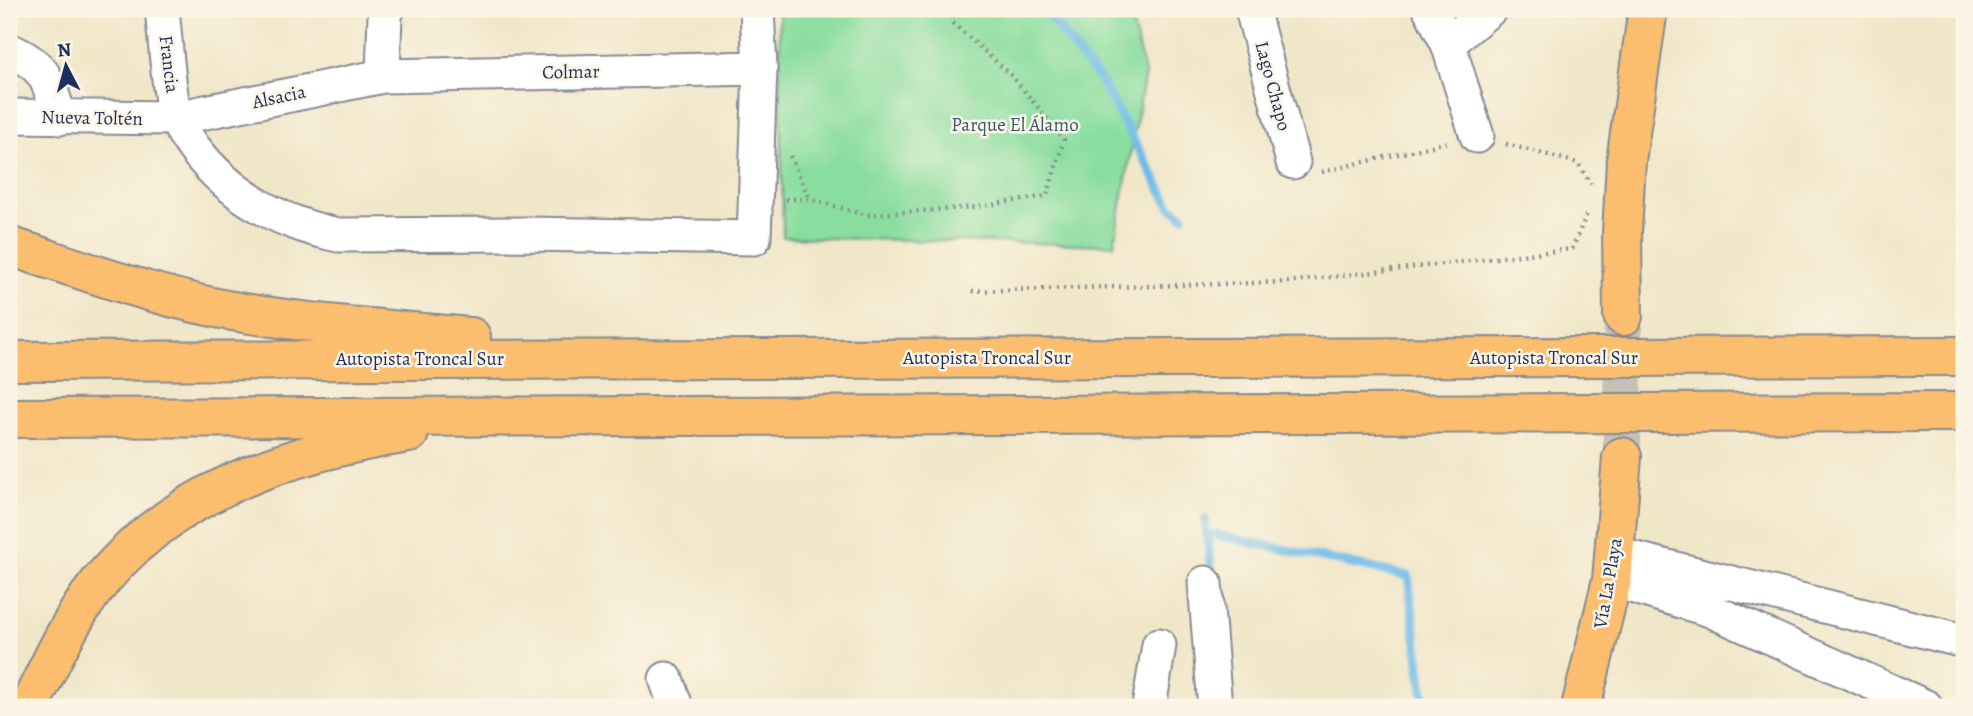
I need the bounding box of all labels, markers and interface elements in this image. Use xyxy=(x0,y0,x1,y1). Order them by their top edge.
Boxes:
north arrow xyxy=(32,32,102,102)
street label: Francia xyxy=(153,34,185,94)
text: N xyxy=(56,36,73,64)
street label: Lago Chapo xyxy=(1249,38,1297,134)
street label: Colmar xyxy=(542,58,600,86)
street label: Alsacia xyxy=(249,79,308,116)
street label: Nueva Toltén xyxy=(41,104,143,132)
park label: Parque El Álamo xyxy=(951,112,1079,138)
street label: Autopista Troncal Sur xyxy=(902,345,1071,371)
street label: Autopista Troncal Sur xyxy=(1469,345,1638,371)
street label: Autopista Troncal Sur xyxy=(335,346,504,372)
street label: Vía La Playa xyxy=(1587,535,1629,631)

